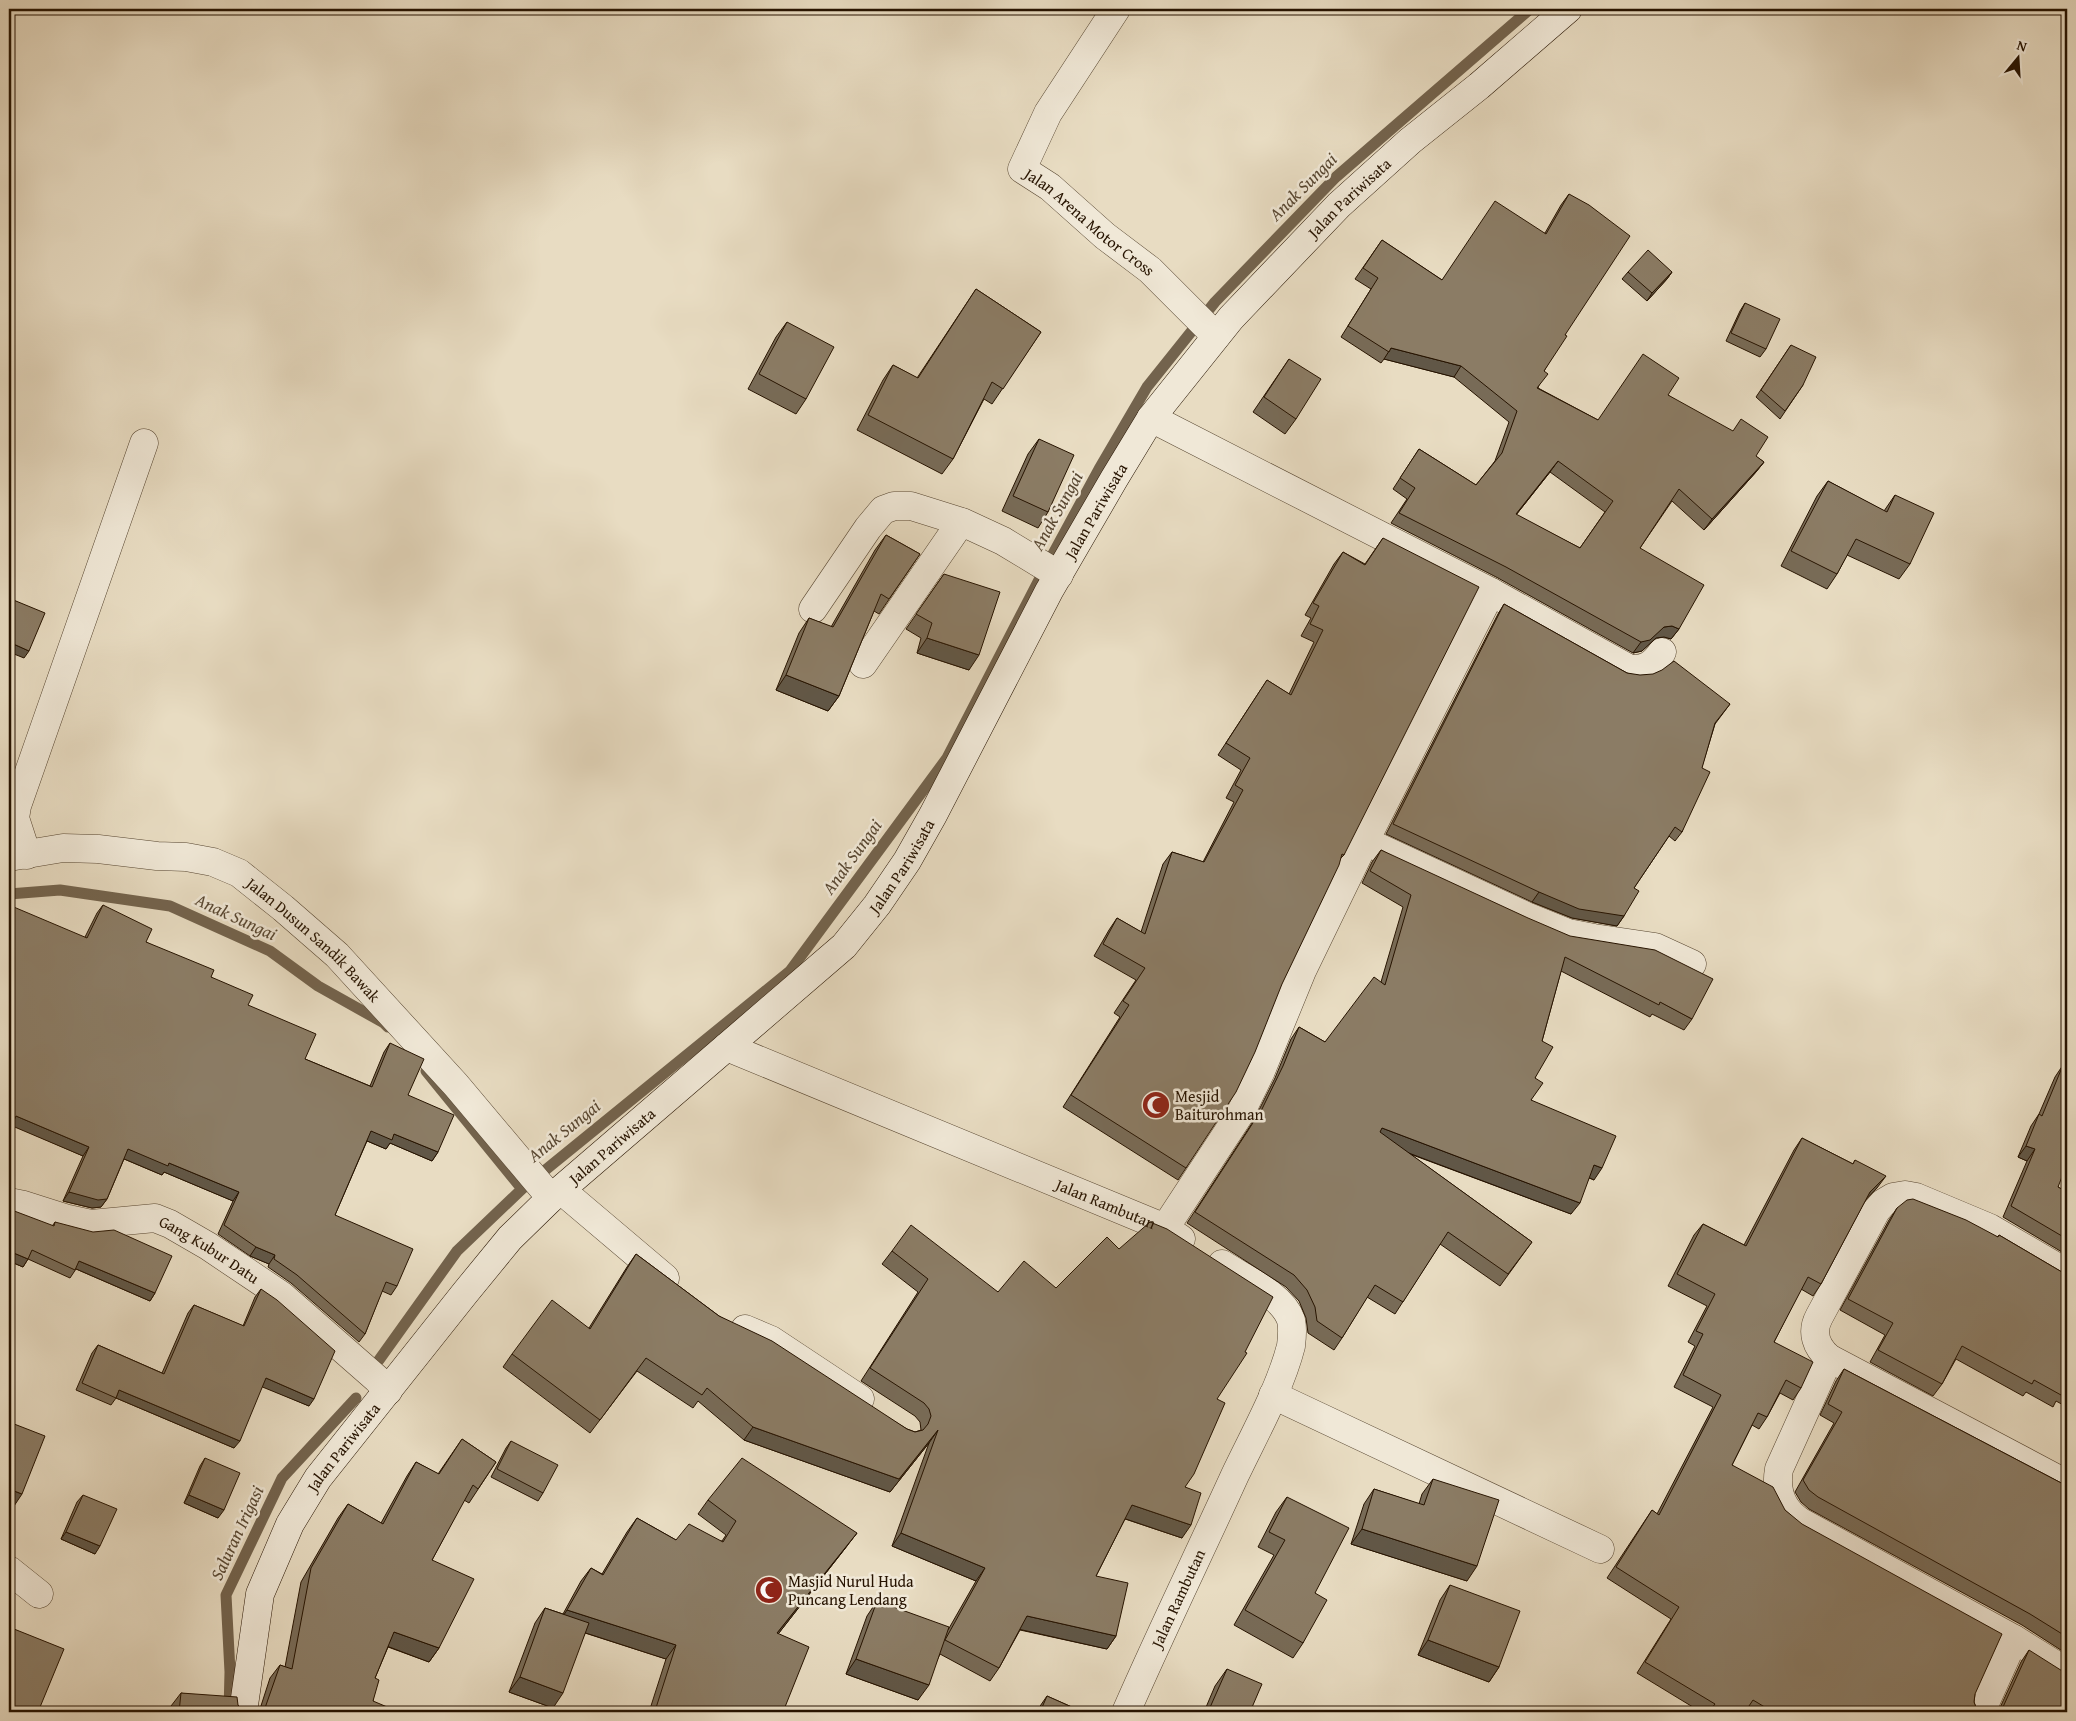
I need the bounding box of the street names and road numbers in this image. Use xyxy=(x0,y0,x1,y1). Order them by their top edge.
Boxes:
street label: Jalan Pariwisata xyxy=(1300,151,1397,245)
street label: Jalan Arena Motor Cross xyxy=(1018,161,1161,281)
street label: Jalan Pariwisata xyxy=(1057,458,1133,565)
street label: Jalan Pariwisata xyxy=(862,814,941,920)
street label: Jalan Dusun Sandik Bawak xyxy=(240,870,387,1008)
street label: Jalan Pariwisata xyxy=(562,1101,661,1191)
street label: Jalan Rambutan xyxy=(1050,1171,1160,1235)
street label: Gang Kubur Datu xyxy=(156,1209,265,1289)
street label: Jalan Pariwisata xyxy=(299,1397,386,1498)
street label: Jalan Rambutan xyxy=(1144,1545,1211,1653)

